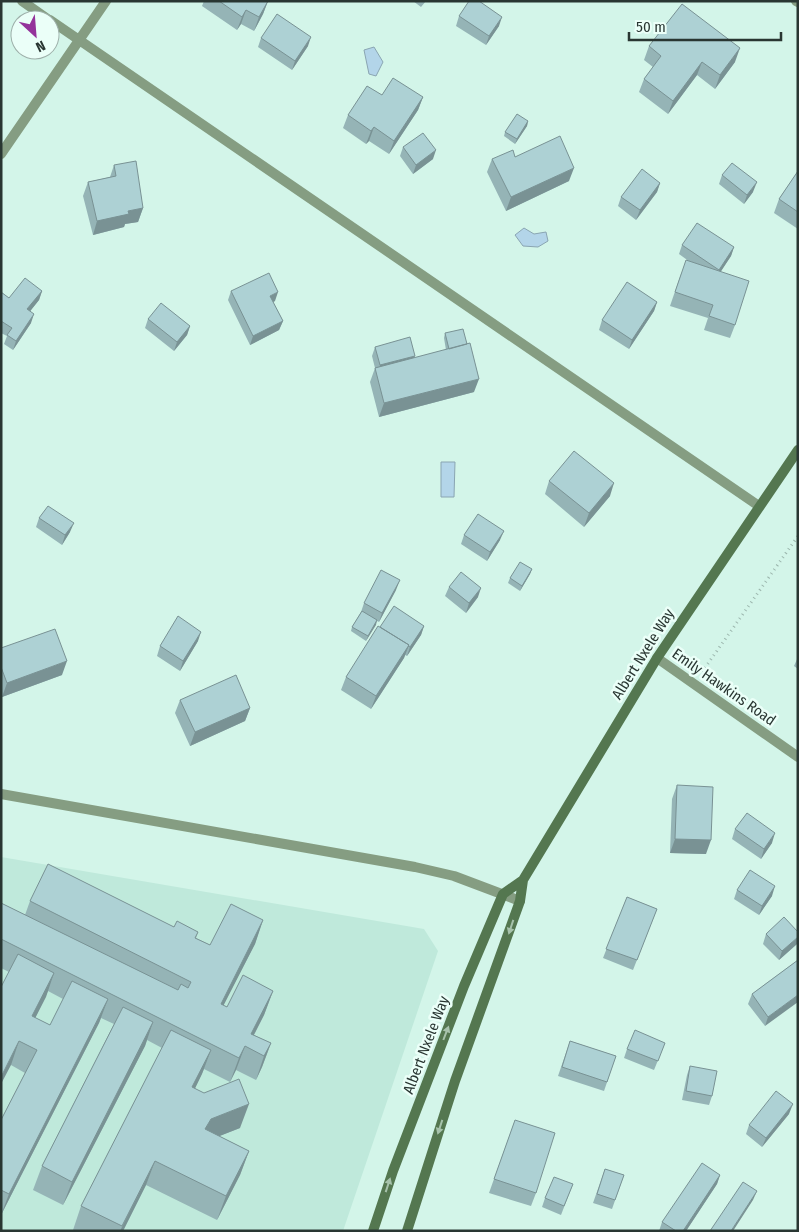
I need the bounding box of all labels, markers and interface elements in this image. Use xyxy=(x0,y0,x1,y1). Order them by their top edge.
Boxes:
north arrow xyxy=(10,10,60,60)
scale bar xyxy=(629,10,782,42)
text: 50 m xyxy=(636,18,666,36)
text: N xyxy=(33,37,48,56)
street label: Albert Nxele Way xyxy=(608,605,678,703)
street label: Emily Hawkins Road xyxy=(669,645,779,729)
one-way arrow xyxy=(507,920,515,935)
street label: Albert Nxele Way xyxy=(399,993,453,1096)
one-way arrow xyxy=(442,1025,450,1040)
one-way arrow xyxy=(436,1120,444,1135)
one-way arrow xyxy=(385,1177,392,1192)

